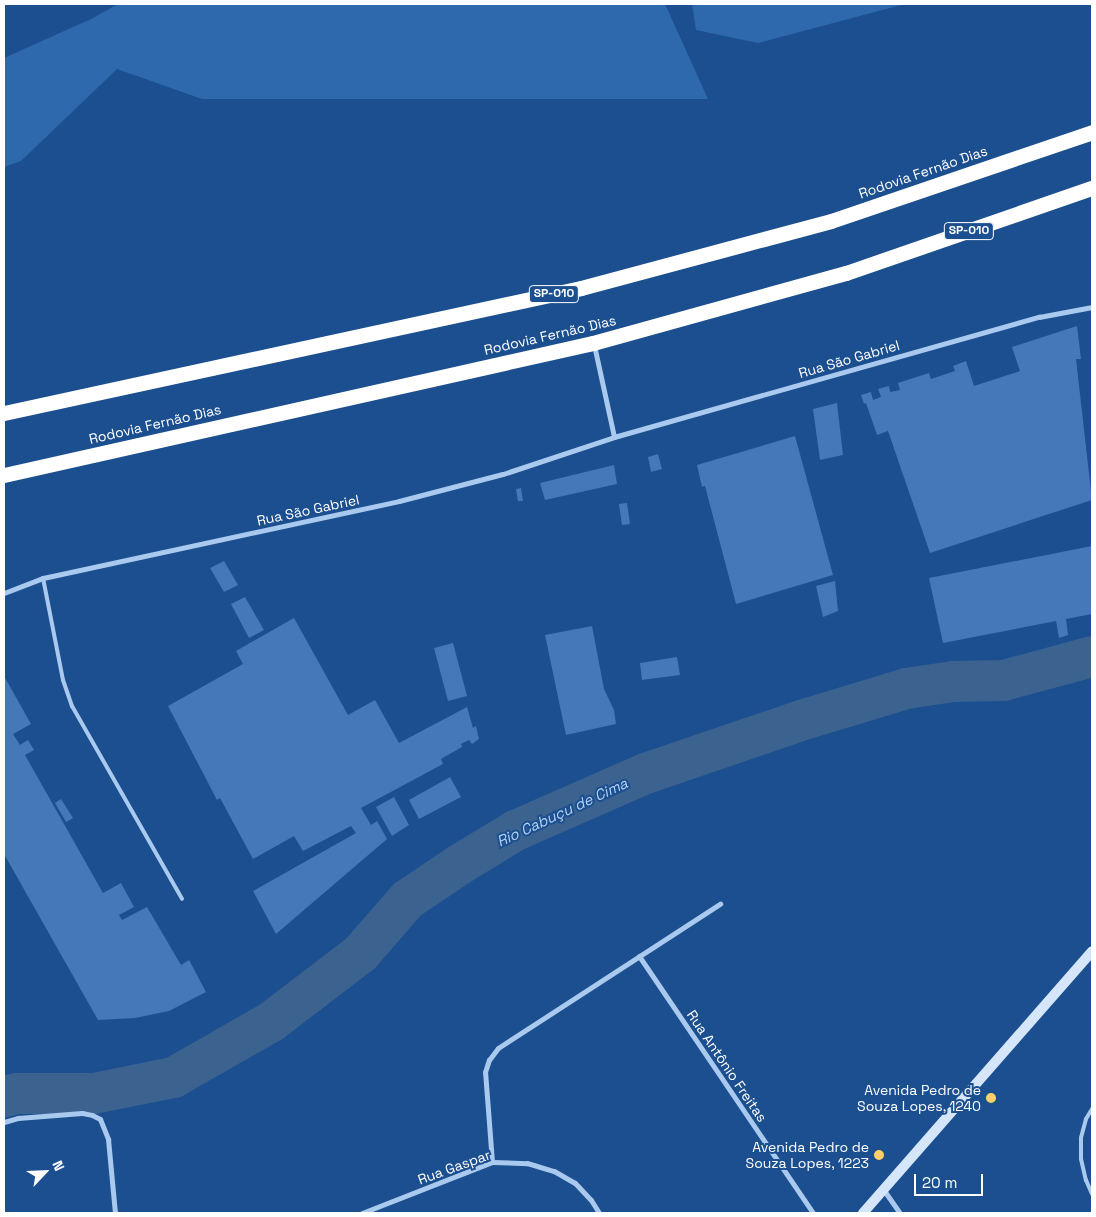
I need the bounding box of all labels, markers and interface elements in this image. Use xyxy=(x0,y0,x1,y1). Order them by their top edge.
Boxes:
street label: Rodovia Fernão Dias xyxy=(856,142,990,202)
road number: SP-010 xyxy=(943,222,995,240)
road number: SP-010 xyxy=(528,284,580,304)
street label: Rodovia Fernão Dias xyxy=(482,312,618,358)
street label: Rua São Gabriel xyxy=(796,337,902,381)
street label: Rodovia Fernão Dias xyxy=(87,401,223,447)
street label: Rua São Gabriel xyxy=(255,491,361,529)
water label: Rio Cabuçu de Cima xyxy=(494,774,630,850)
street label: Rua Antônio Freitas xyxy=(683,1007,771,1125)
place label: Avenida Pedro de Souza Lopes, 1240 xyxy=(857,1082,981,1114)
marker: Avenida Pedro de Souza Lopes, 1240 xyxy=(985,1092,997,1104)
place label: Avenida Pedro de Souza Lopes, 1223 xyxy=(745,1139,869,1172)
street label: Rua Gaspar xyxy=(415,1146,493,1188)
north arrow xyxy=(20,1147,70,1197)
marker: Avenida Pedro de Souza Lopes, 1223 xyxy=(873,1149,885,1161)
text: N xyxy=(48,1158,69,1174)
scale bar xyxy=(916,1164,985,1196)
text: 20 m xyxy=(922,1173,957,1192)

